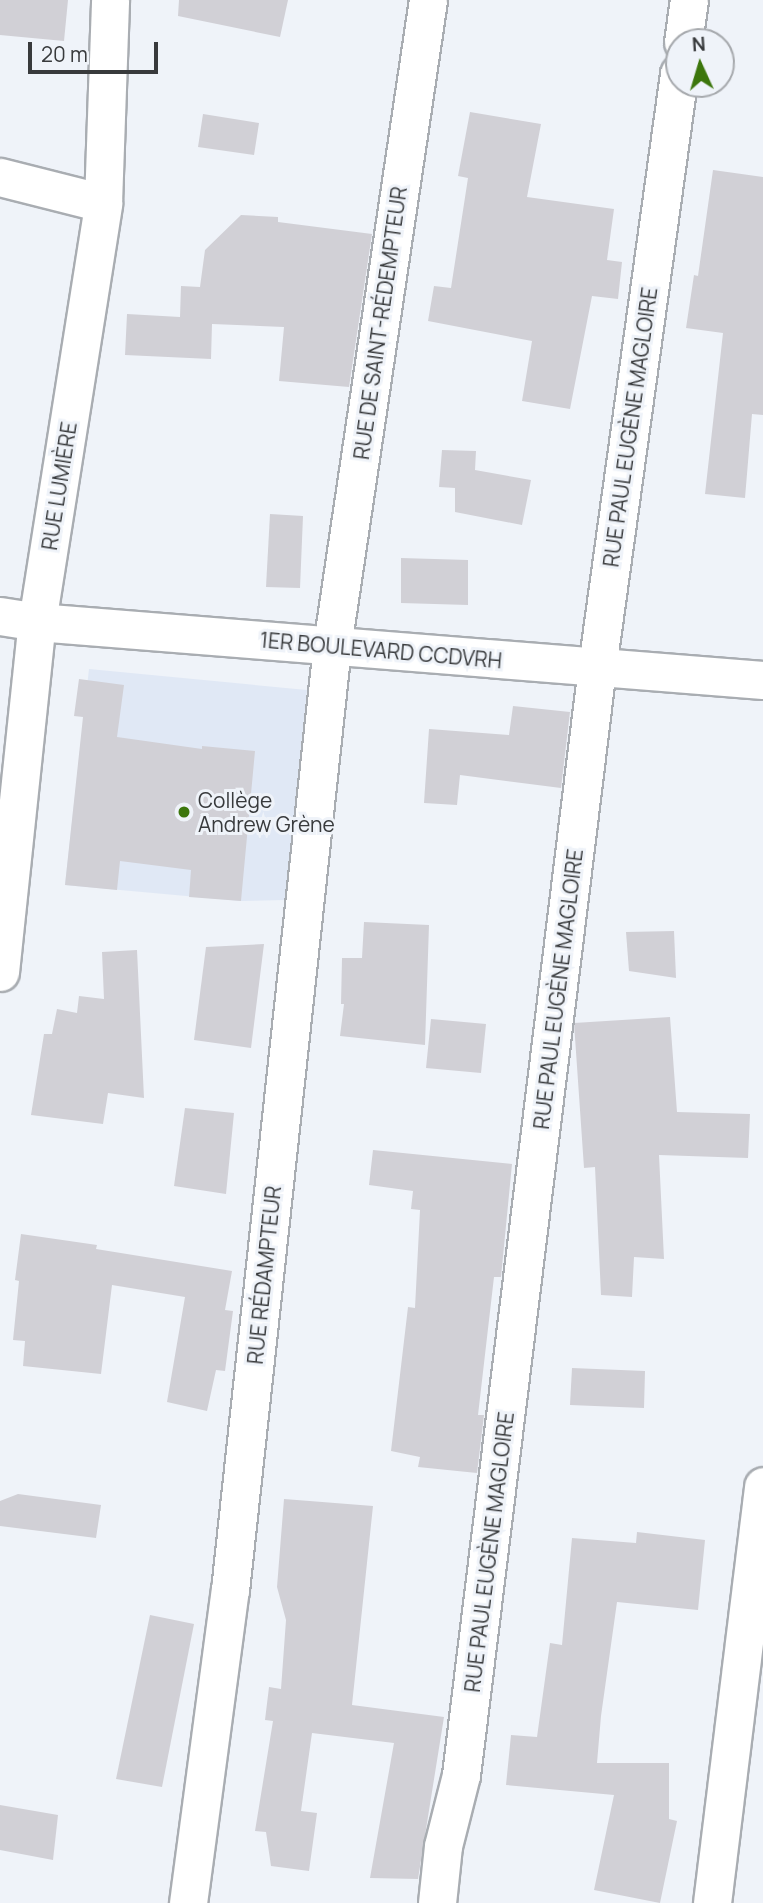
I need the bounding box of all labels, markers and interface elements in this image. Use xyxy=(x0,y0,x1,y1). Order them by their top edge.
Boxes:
scale bar xyxy=(32,28,161,72)
north arrow xyxy=(665,28,735,98)
text: N xyxy=(691,31,706,57)
text: 20 m xyxy=(41,40,88,68)
street label: RUE DE SAINT-RÉDEMPTEUR xyxy=(348,185,412,461)
street label: RUE PAUL EUGÈNE MAGLOIRE xyxy=(598,285,662,569)
street label: RUE LUMIÈRE xyxy=(36,420,82,552)
street label: 1ER BOULEVARD CCDVRH xyxy=(259,627,503,673)
place label: Collège Andrew Grène xyxy=(198,787,335,837)
marker: Collège Andrew Grène xyxy=(176,804,192,820)
street label: RUE PAUL EUGÈNE MAGLOIRE xyxy=(528,847,588,1131)
street label: RUE RÉDAMPTEUR xyxy=(242,1185,286,1365)
street label: RUE PAUL EUGÈNE MAGLOIRE xyxy=(459,1410,519,1694)

